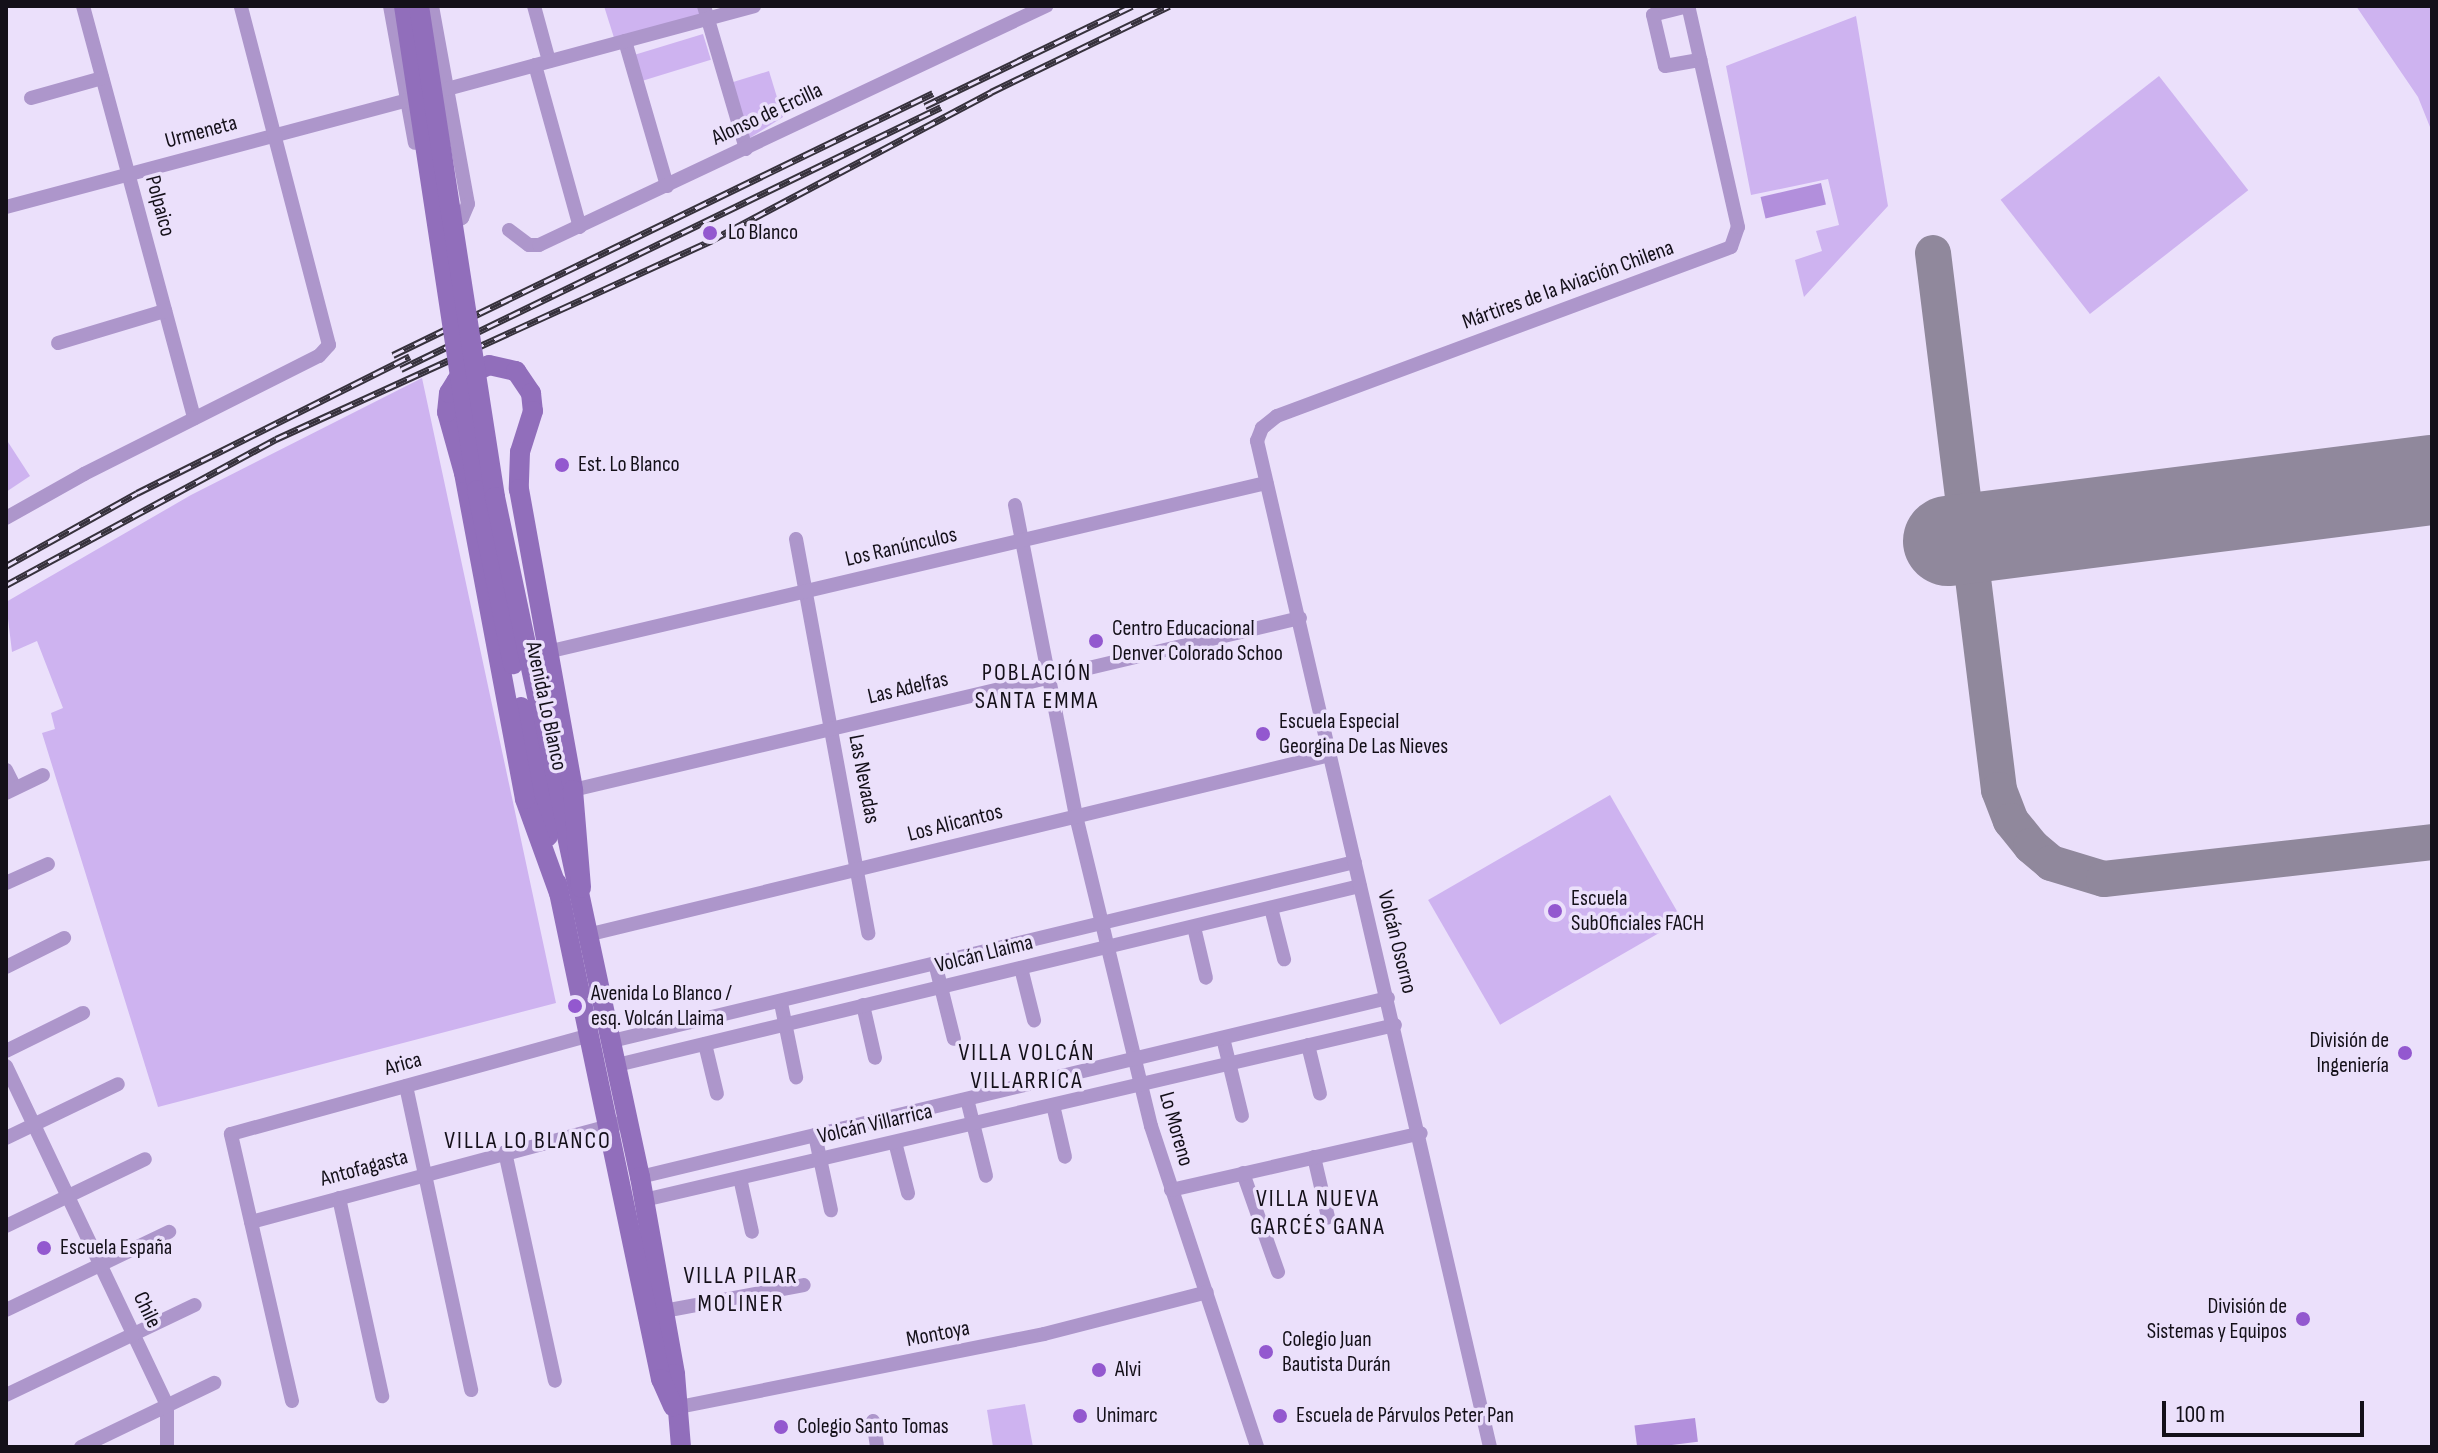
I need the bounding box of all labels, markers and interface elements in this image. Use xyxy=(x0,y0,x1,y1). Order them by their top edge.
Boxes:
street label: Alonso de Ercilla xyxy=(708,77,826,151)
street label: Urmeneta xyxy=(162,110,240,154)
street label: Polpaico xyxy=(139,173,181,239)
place label: Lo Blanco xyxy=(728,220,798,246)
marker: Lo Blanco xyxy=(699,222,721,244)
street label: Mártires de la Aviación Chilena xyxy=(1459,234,1677,336)
place label: Est. Lo Blanco xyxy=(578,452,680,478)
marker: Est. Lo Blanco xyxy=(553,456,571,474)
street label: Los Ranúnculos xyxy=(843,521,959,573)
place label: Centro Educacional Denver Colorado Schoo xyxy=(1112,615,1283,666)
marker: Centro Educacional Denver Colorado Schoo xyxy=(1087,632,1105,650)
street label: Avenida Lo Blanco xyxy=(519,639,573,773)
district label: POBLACIÓN SANTA EMMA xyxy=(975,659,1099,715)
street label: Las Adelfas xyxy=(865,666,951,710)
place label: Escuela Especial Georgina De Las Nieves xyxy=(1279,708,1448,760)
marker: Escuela Especial Georgina De Las Nieves xyxy=(1254,725,1272,743)
street label: Las Nevadas xyxy=(842,732,886,826)
street label: Los Alicantos xyxy=(905,798,1005,848)
place label: Escuela SubOficiales FACH xyxy=(1571,885,1704,936)
street label: Volcán Osorno xyxy=(1371,888,1423,996)
marker: Escuela SubOficiales FACH xyxy=(1546,902,1564,920)
street label: Volcán Llaima xyxy=(932,929,1036,979)
place label: Avenida Lo Blanco / esq. Volcán Llaima xyxy=(591,980,732,1032)
marker: Avenida Lo Blanco / esq. Volcán Llaima xyxy=(566,997,584,1015)
place label: División de Ingeniería xyxy=(2309,1027,2389,1078)
district label: VILLA VOLCÁN VILLARRICA xyxy=(959,1039,1095,1095)
marker: División de Ingeniería xyxy=(2396,1044,2414,1062)
street label: Arica xyxy=(382,1046,424,1082)
street label: Lo Moreno xyxy=(1153,1089,1199,1169)
street label: Volcán Villarrica xyxy=(815,1098,935,1150)
district label: VILLA LO BLANCO xyxy=(444,1127,612,1155)
street label: Antofagasta xyxy=(317,1144,411,1192)
district label: VILLA NUEVA GARCÉS GANA xyxy=(1250,1185,1386,1241)
place label: Escuela España xyxy=(60,1235,172,1261)
marker: Escuela España xyxy=(35,1239,53,1257)
district label: VILLA PILAR MOLINER xyxy=(683,1262,799,1318)
street label: Chile xyxy=(127,1288,167,1332)
place label: División de Sistemas y Equipos xyxy=(2147,1293,2287,1344)
marker: División de Sistemas y Equipos xyxy=(2294,1310,2312,1328)
street label: Montoya xyxy=(904,1315,972,1353)
place label: Colegio Juan Bautista Durán xyxy=(1282,1326,1391,1378)
marker: Colegio Juan Bautista Durán xyxy=(1257,1343,1275,1361)
place label: Alvi xyxy=(1115,1357,1141,1383)
marker: Alvi xyxy=(1090,1361,1108,1379)
scale bar xyxy=(2166,1385,2368,1435)
text: 100 m xyxy=(2176,1400,2225,1429)
place label: Unimarc xyxy=(1096,1403,1158,1429)
place label: Escuela de Párvulos Peter Pan xyxy=(1296,1403,1514,1429)
marker: Unimarc xyxy=(1071,1407,1089,1425)
marker: Escuela de Párvulos Peter Pan xyxy=(1271,1407,1289,1425)
place label: Colegio Santo Tomas xyxy=(797,1414,949,1440)
marker: Colegio Santo Tomas xyxy=(772,1418,790,1436)

